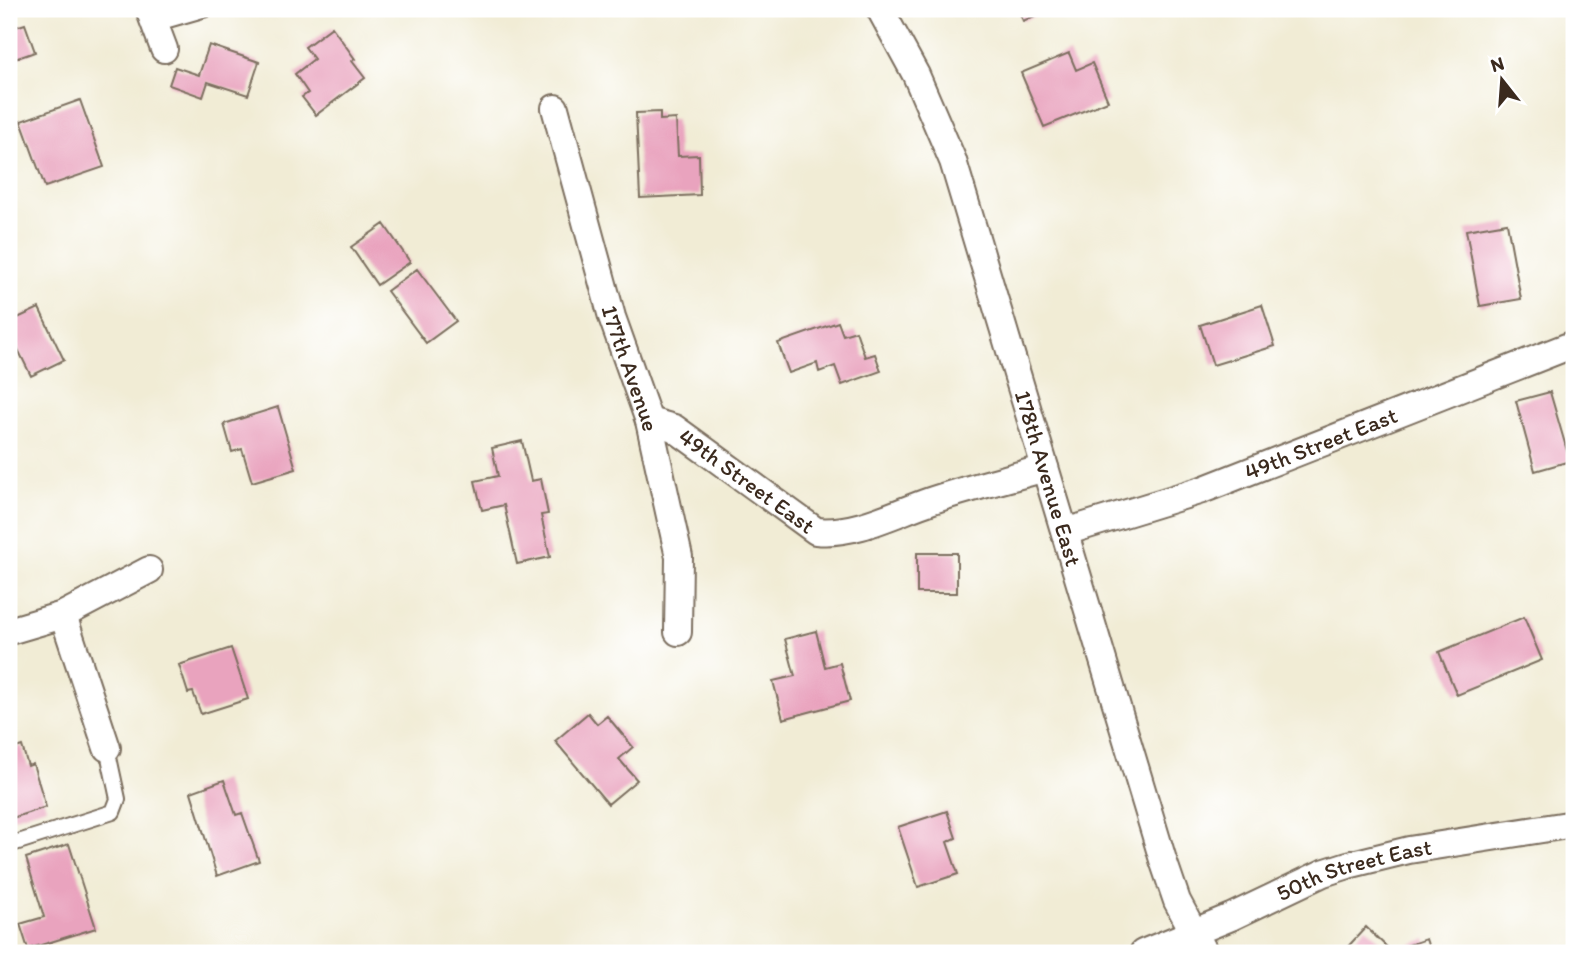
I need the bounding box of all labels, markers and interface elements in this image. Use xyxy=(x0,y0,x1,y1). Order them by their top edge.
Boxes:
north arrow xyxy=(1468,46,1538,116)
text: N xyxy=(1488,51,1507,77)
street label: 177th Avenue xyxy=(595,302,665,434)
street label: 178th Avenue East xyxy=(1009,387,1088,570)
street label: 49th Street East xyxy=(1241,401,1401,486)
street label: 49th Street East xyxy=(673,422,821,540)
street label: 50th Street East xyxy=(1272,833,1434,907)

